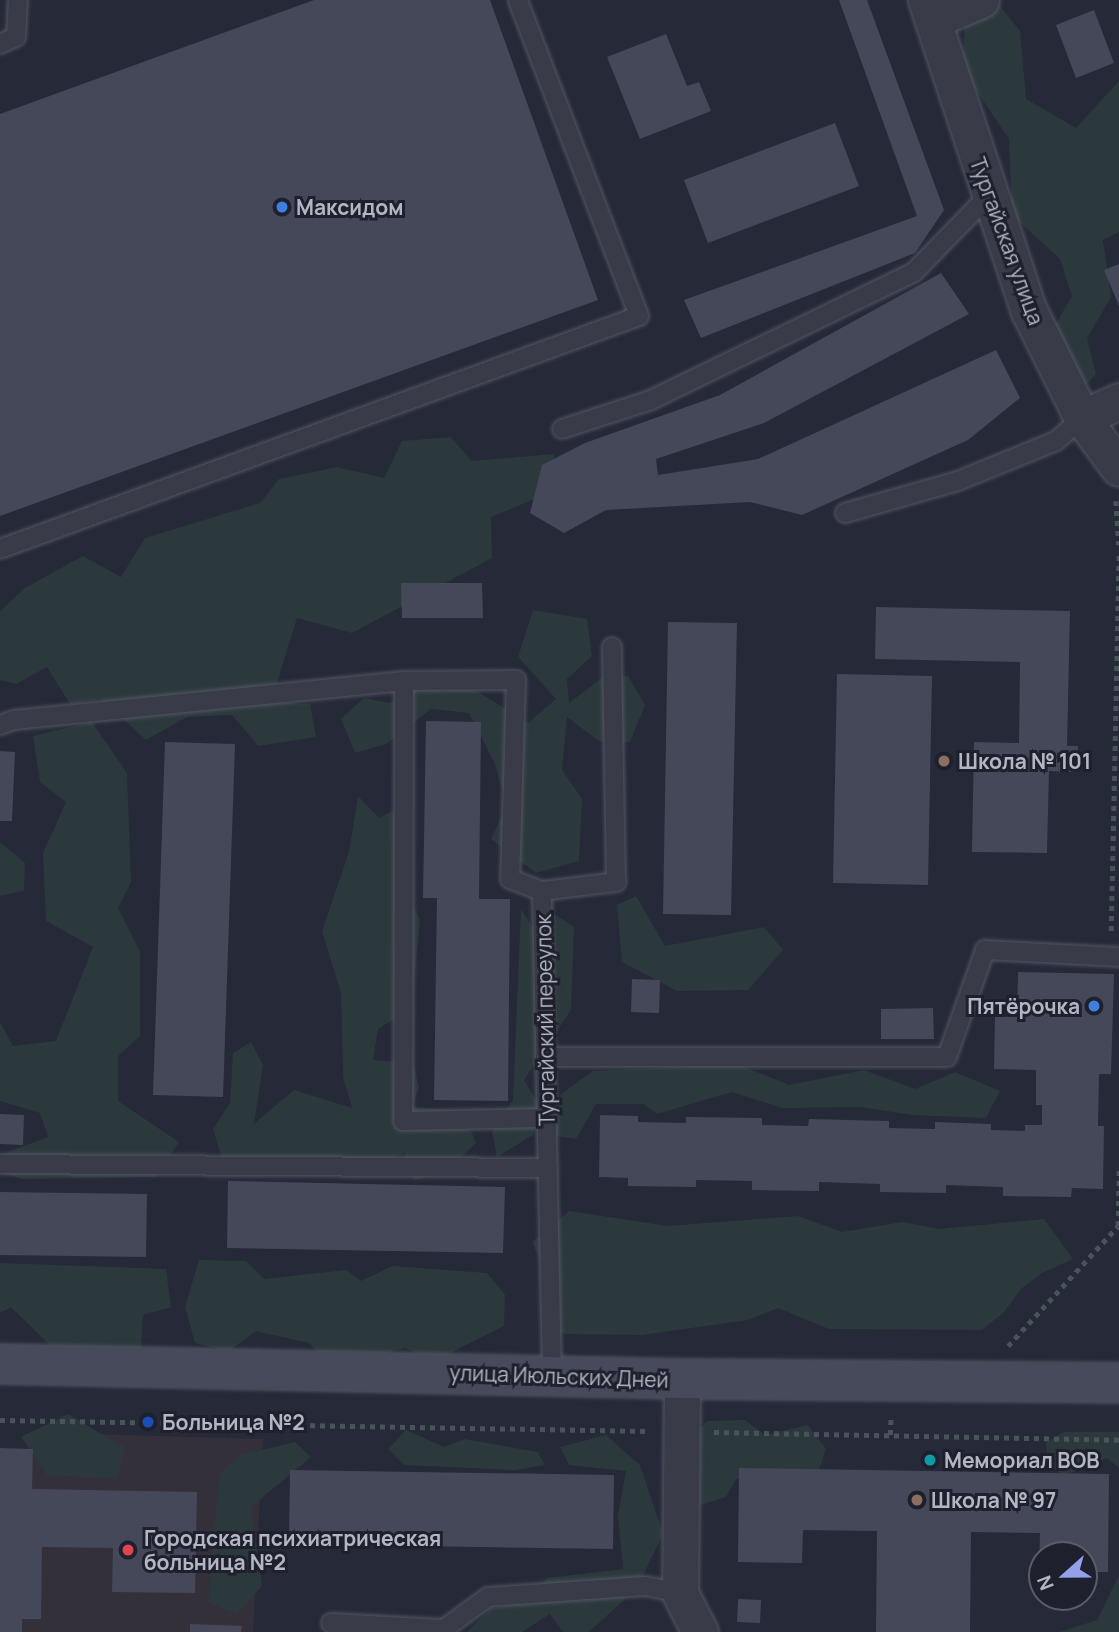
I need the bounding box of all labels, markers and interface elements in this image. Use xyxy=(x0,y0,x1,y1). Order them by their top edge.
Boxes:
street label: Тургайская улица xyxy=(965,154,1049,328)
place label: Максидом xyxy=(296,194,403,220)
marker: Максидом xyxy=(274,199,290,215)
place label: Школа № 101 xyxy=(958,748,1091,774)
marker: Школа № 101 xyxy=(936,753,952,769)
street label: Тургайский переулок xyxy=(531,914,559,1126)
place label: Пятёрочка xyxy=(967,993,1080,1019)
marker: Пятёрочка xyxy=(1086,998,1102,1014)
street label: улица Июльских Дней xyxy=(449,1360,669,1392)
place label: Больница №2 xyxy=(162,1409,305,1435)
marker: Больница №2 xyxy=(140,1414,156,1430)
place label: Мемориал ВОВ xyxy=(944,1447,1099,1473)
marker: Мемориал ВОВ xyxy=(922,1452,938,1468)
place label: Школа № 97 xyxy=(931,1487,1056,1513)
marker: Школа № 97 xyxy=(909,1492,925,1508)
place label: Городская психиатрическая больница №2 xyxy=(144,1525,441,1575)
marker: Городская психиатрическая больница №2 xyxy=(118,1540,138,1560)
north arrow xyxy=(1028,1541,1098,1611)
text: N xyxy=(1031,1572,1060,1594)

